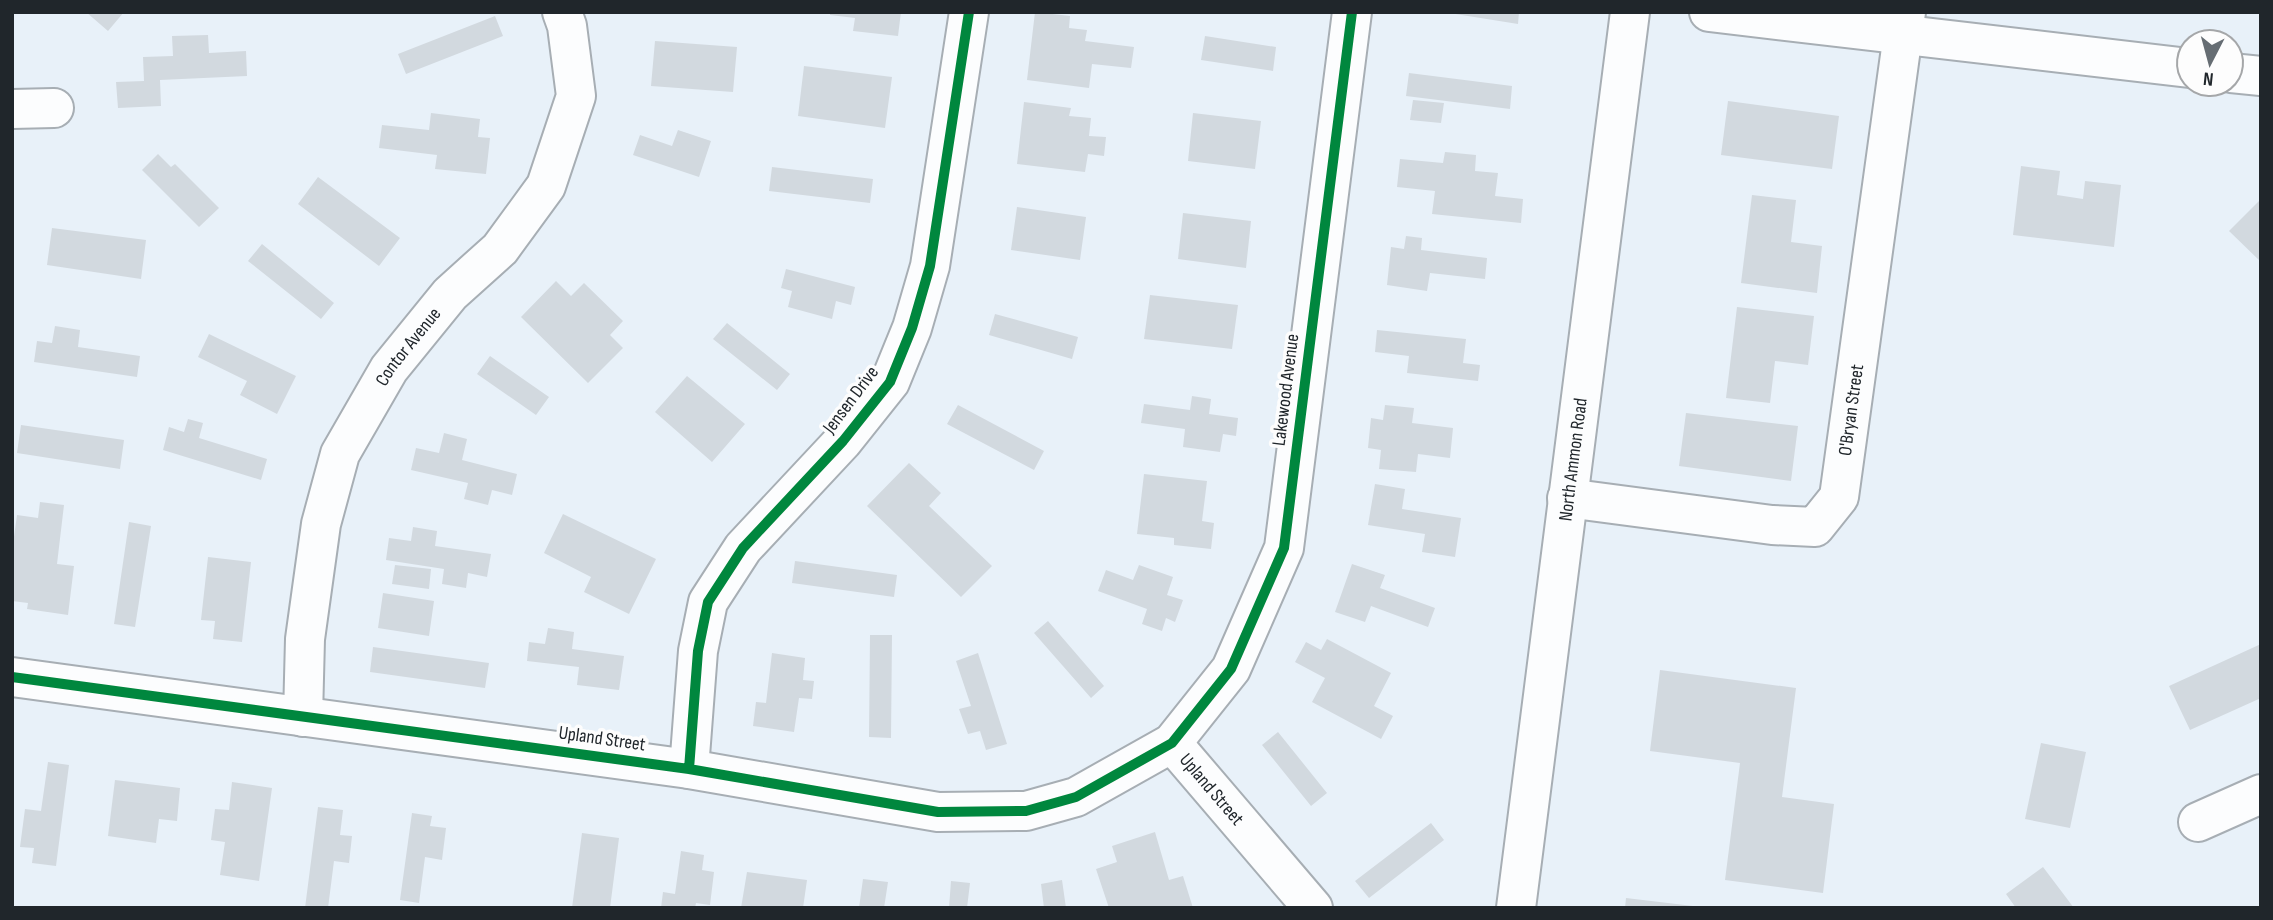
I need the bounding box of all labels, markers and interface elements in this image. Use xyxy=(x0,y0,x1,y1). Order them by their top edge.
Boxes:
north arrow xyxy=(2175,28,2245,98)
text: N xyxy=(2202,66,2215,90)
street label: Contor Avenue xyxy=(370,303,446,390)
street label: Lakewood Avenue xyxy=(1268,333,1304,447)
street label: Jensen Drive xyxy=(818,362,884,439)
street label: O'Bryan Street xyxy=(1833,363,1869,457)
street label: North Ammon Road xyxy=(1554,397,1592,523)
street label: Upland Street xyxy=(557,722,647,756)
street label: Upland Street xyxy=(1174,749,1249,830)

